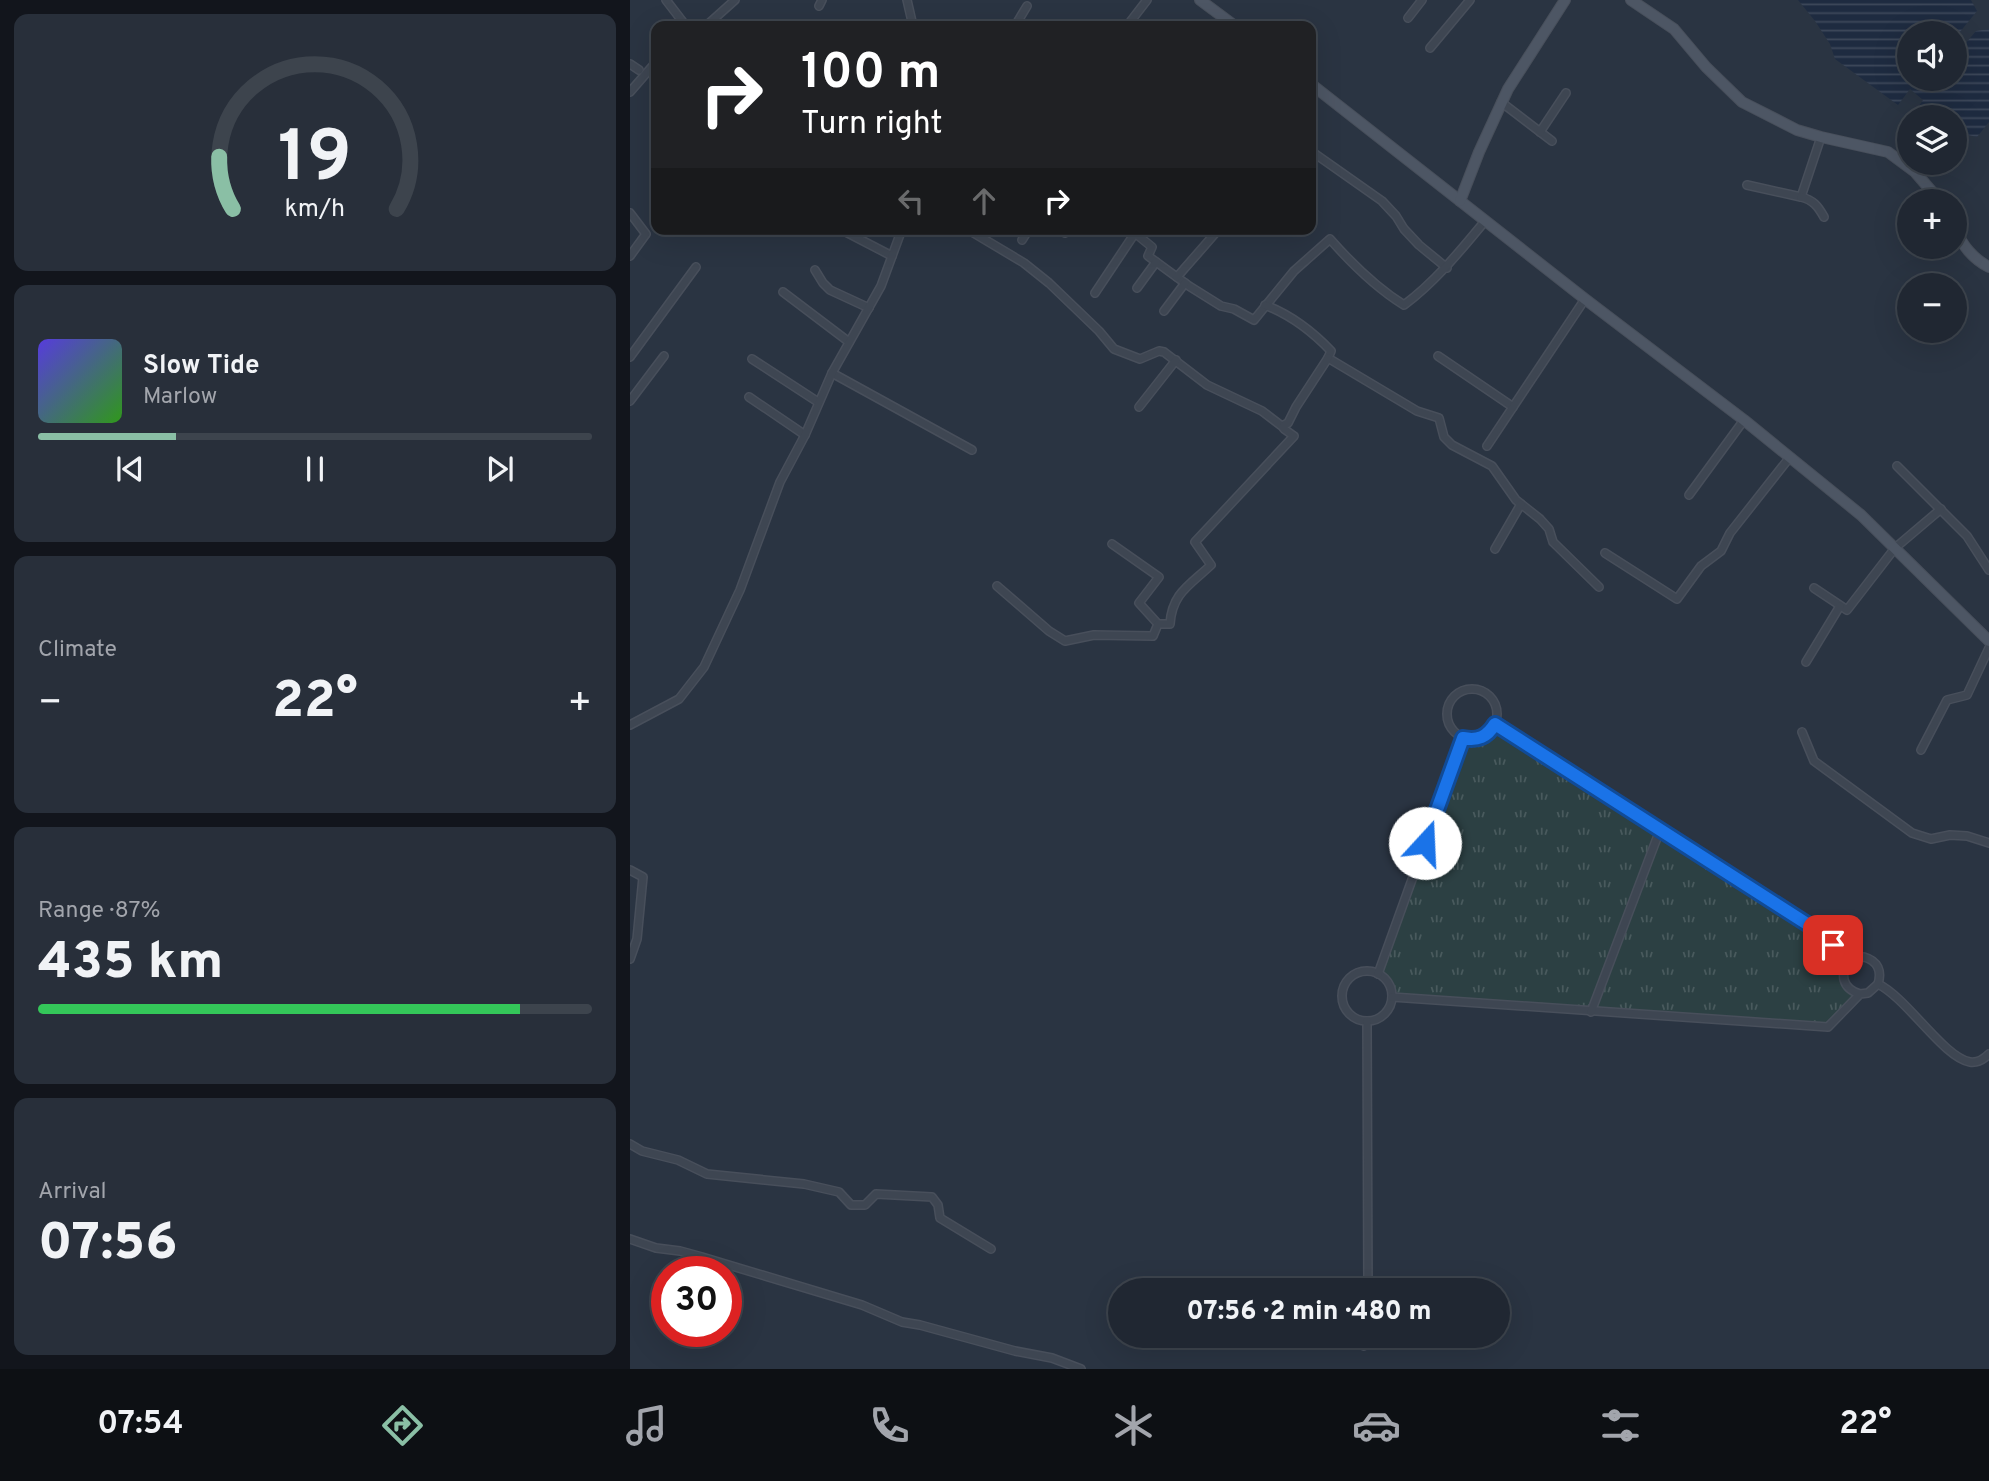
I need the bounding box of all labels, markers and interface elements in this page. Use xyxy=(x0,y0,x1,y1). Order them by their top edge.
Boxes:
map controls xyxy=(1897,21,1967,343)
button: sound xyxy=(1897,21,1967,91)
text: 100 m xyxy=(801,44,940,106)
icon: right xyxy=(686,49,777,140)
text: Turn right xyxy=(801,105,943,145)
button: layers xyxy=(1897,105,1967,175)
text: 19 xyxy=(278,115,352,207)
icon: left xyxy=(892,182,930,220)
icon: ahead xyxy=(965,182,1003,220)
icon: right xyxy=(1038,182,1076,220)
button: + xyxy=(1897,189,1967,259)
text: km/h xyxy=(285,193,345,225)
button: − xyxy=(1897,273,1967,343)
text: Slow Tide xyxy=(143,350,260,383)
text: Marlow xyxy=(143,383,217,412)
icon: previous xyxy=(111,450,149,488)
icon: pause xyxy=(296,450,334,488)
icon: next xyxy=(481,450,519,488)
text: Climate xyxy=(38,636,117,665)
text: 22° xyxy=(272,670,358,736)
text: − xyxy=(38,680,63,729)
text: + xyxy=(567,680,592,729)
position arrow xyxy=(1388,806,1462,880)
text: Range · 87% xyxy=(38,897,161,926)
pin xyxy=(1803,915,1863,975)
icon: arrive xyxy=(1814,926,1852,964)
text: 435 km xyxy=(38,931,223,997)
text: Arrival xyxy=(38,1178,107,1207)
text: 07:56 xyxy=(38,1212,177,1278)
speed limit sign: 30 xyxy=(651,1256,742,1347)
text: 07:56 · 2 min · 480 m xyxy=(1187,1296,1431,1329)
icon: directions xyxy=(378,1401,427,1450)
icon: music xyxy=(622,1401,671,1450)
icon: phone xyxy=(865,1401,914,1450)
icon: climate xyxy=(1109,1401,1158,1450)
icon: car xyxy=(1352,1401,1401,1450)
icon: filters xyxy=(1596,1401,1645,1450)
text: 07:54 xyxy=(97,1405,183,1445)
text: 22° xyxy=(1839,1405,1892,1445)

